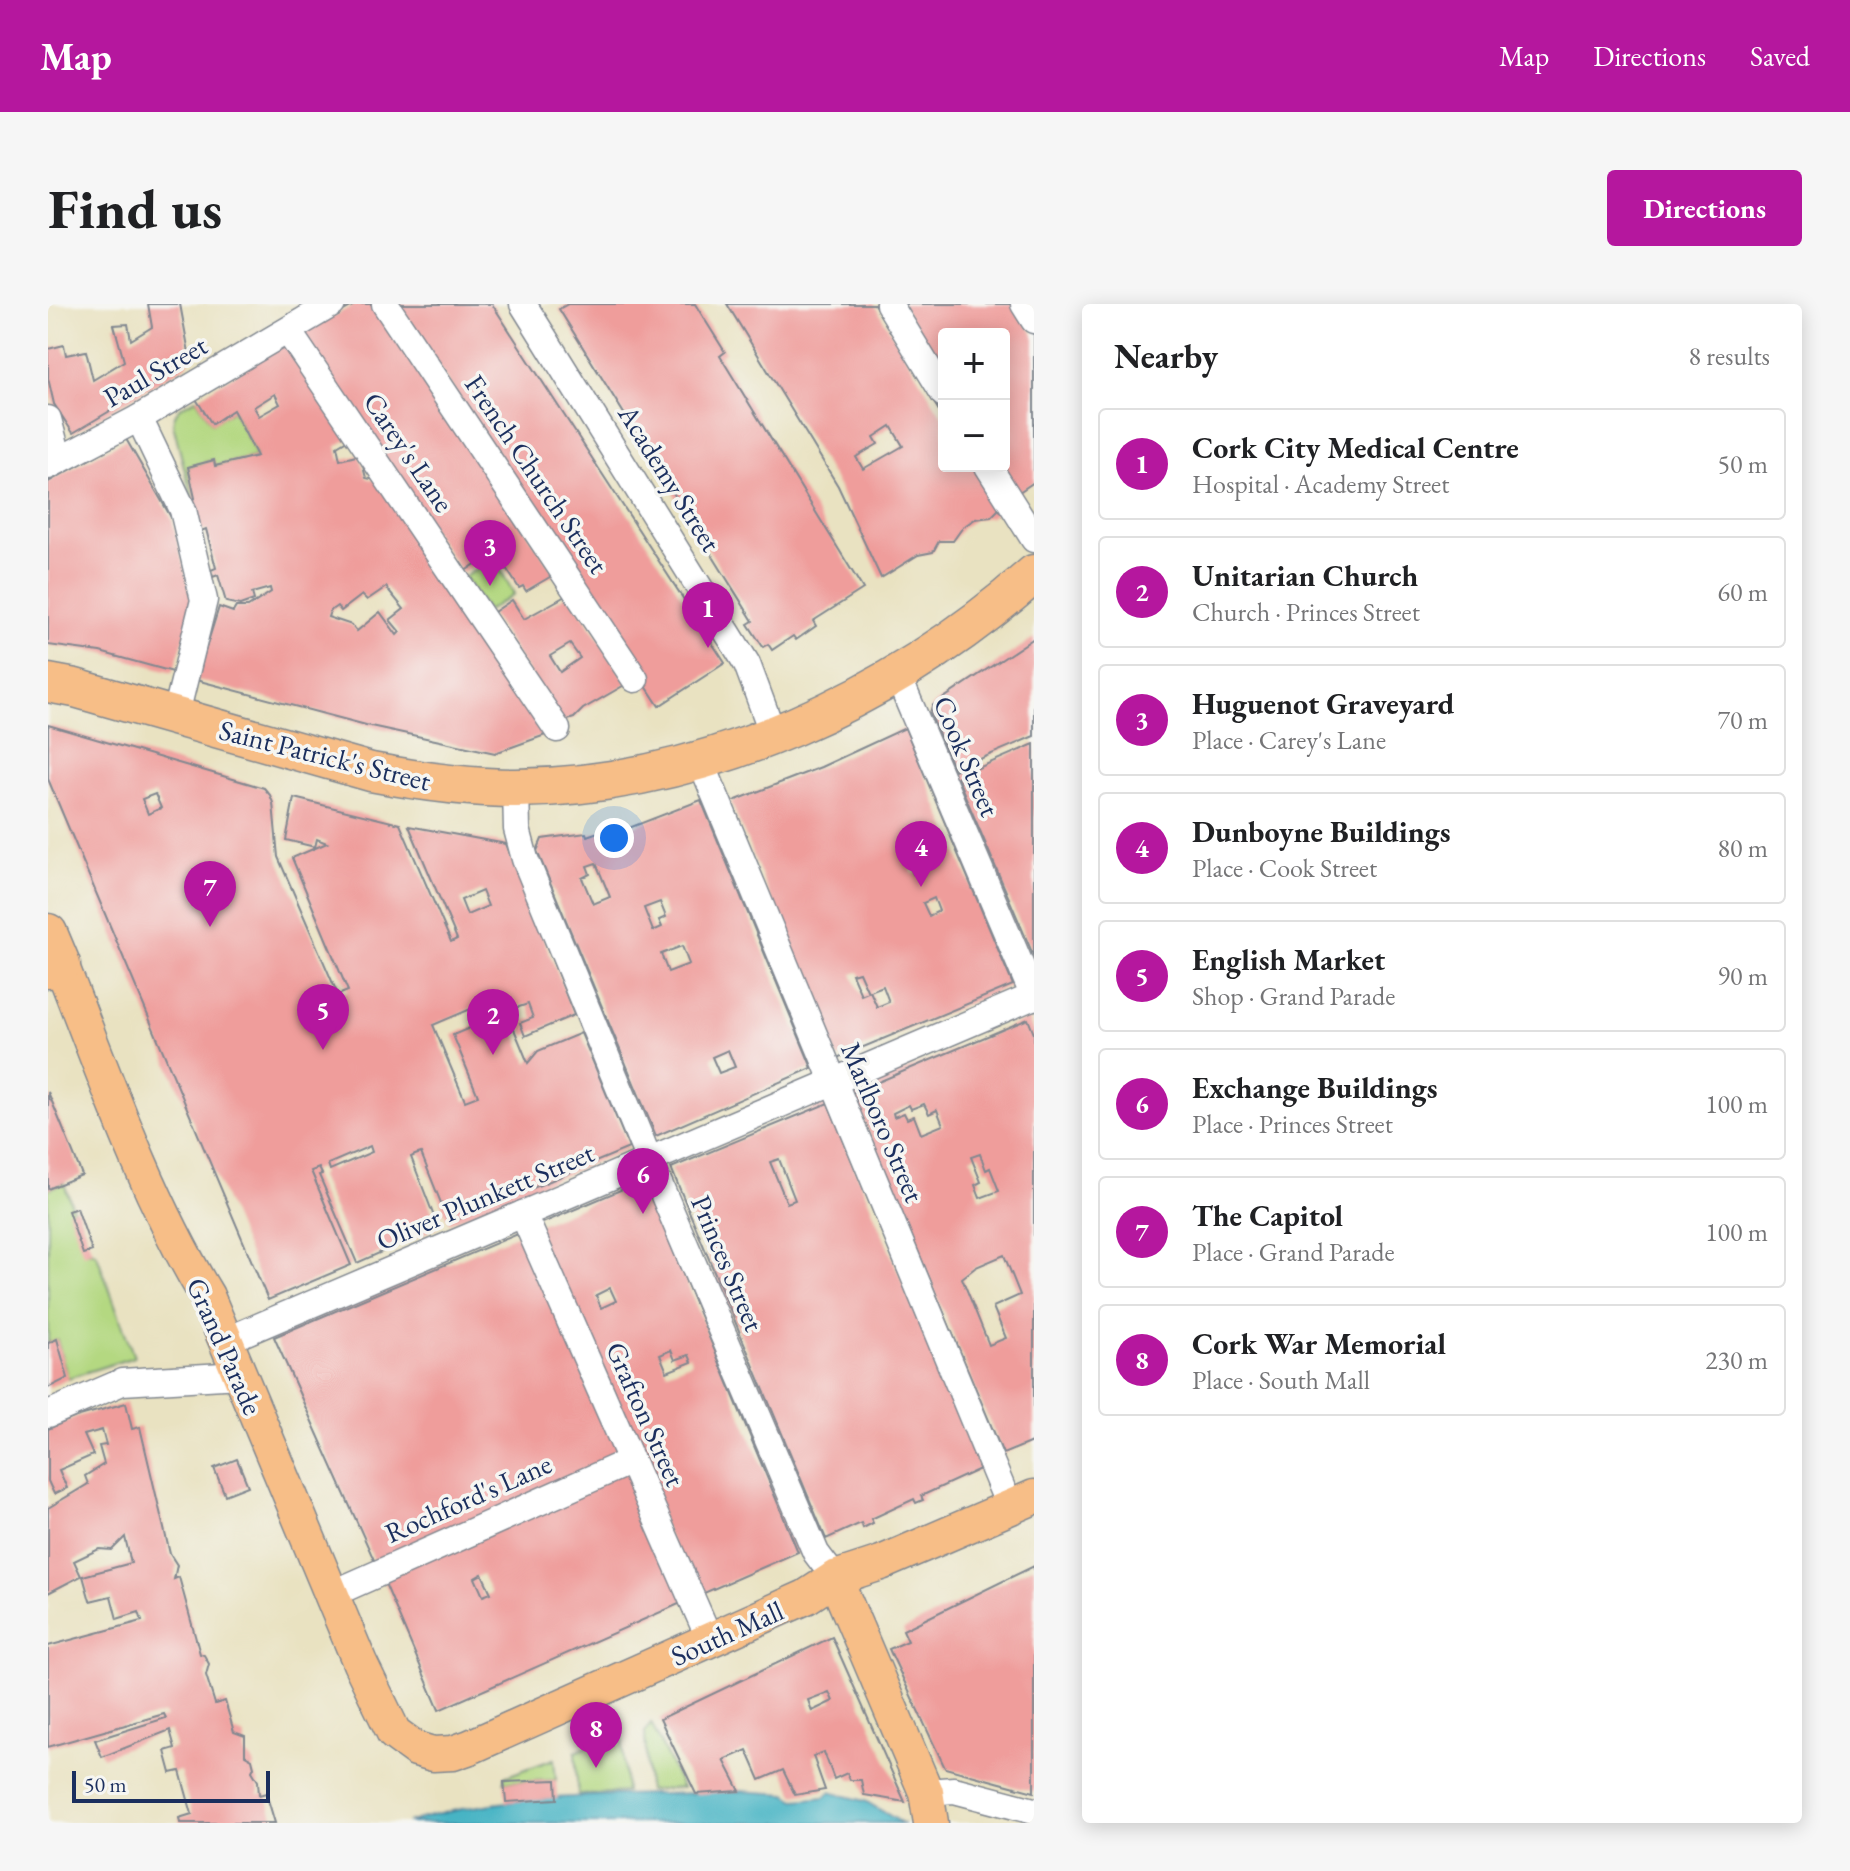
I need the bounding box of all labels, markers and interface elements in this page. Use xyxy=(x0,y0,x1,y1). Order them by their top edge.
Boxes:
text: Map xyxy=(40,32,112,81)
text: Map xyxy=(1499,38,1549,74)
text: Directions xyxy=(1593,38,1706,74)
text: Saved xyxy=(1750,38,1810,74)
button: Directions xyxy=(1607,170,1802,246)
text: Find us xyxy=(48,172,222,245)
street label: Paul Street xyxy=(97,327,213,415)
map controls xyxy=(938,328,1010,472)
button: + xyxy=(938,328,1010,400)
text: Nearby xyxy=(1114,334,1218,378)
text: 8 results xyxy=(1689,339,1770,373)
street label: French Church Street xyxy=(457,368,617,580)
street label: Carey's Lane xyxy=(356,385,462,519)
street label: Academy Street xyxy=(610,397,730,558)
button: − xyxy=(938,400,1010,472)
text: Cork City Medical Centre xyxy=(1192,428,1519,467)
text: 1 xyxy=(1135,447,1149,481)
text: 50 m xyxy=(1718,447,1768,481)
text: Hospital · Academy Street xyxy=(1192,467,1449,501)
pin: 3 xyxy=(464,520,516,586)
text: Unitarian Church xyxy=(1192,556,1418,595)
text: 2 xyxy=(1135,575,1149,609)
text: 60 m xyxy=(1718,575,1768,609)
pin: 1 xyxy=(682,582,734,648)
text: Church · Princes Street xyxy=(1192,595,1420,629)
text: Huguenot Graveyard xyxy=(1192,684,1454,723)
street label: Cook Street xyxy=(926,690,1009,822)
text: 3 xyxy=(1135,703,1149,737)
text: 70 m xyxy=(1718,703,1768,737)
street label: Saint Patrick's Street xyxy=(215,711,435,799)
text: Place · Carey's Lane xyxy=(1192,723,1386,757)
text: Dunboyne Buildings xyxy=(1192,812,1450,851)
your location xyxy=(594,818,634,858)
pin: 4 xyxy=(895,821,947,887)
text: 4 xyxy=(1135,831,1149,865)
text: 80 m xyxy=(1718,831,1768,865)
text: Place · Cook Street xyxy=(1192,851,1377,885)
pin: 7 xyxy=(184,861,236,927)
text: English Market xyxy=(1192,940,1385,979)
text: 5 xyxy=(1135,959,1149,993)
text: 90 m xyxy=(1718,959,1768,993)
text: Shop · Grand Parade xyxy=(1192,979,1395,1013)
pin: 5 xyxy=(297,984,349,1050)
pin: 2 xyxy=(467,989,519,1055)
street label: Marlboro Street xyxy=(833,1036,933,1208)
text: Exchange Buildings xyxy=(1192,1068,1437,1107)
text: 6 xyxy=(1135,1087,1149,1121)
text: 100 m xyxy=(1705,1087,1768,1121)
text: Place · Princes Street xyxy=(1192,1107,1393,1141)
street label: Oliver Plunkett Street xyxy=(371,1134,599,1258)
pin: 6 xyxy=(617,1148,669,1214)
street label: Princes Street xyxy=(683,1190,773,1337)
text: The Capitol xyxy=(1192,1196,1343,1235)
text: 7 xyxy=(1135,1215,1149,1249)
text: 100 m xyxy=(1705,1215,1768,1249)
text: Place · Grand Parade xyxy=(1192,1235,1395,1269)
street label: Grand Parade xyxy=(179,1272,271,1420)
text: Cork War Memorial xyxy=(1192,1324,1446,1363)
street label: Grafton Street xyxy=(598,1336,694,1492)
text: 8 xyxy=(1135,1343,1149,1377)
text: 230 m xyxy=(1705,1343,1768,1377)
text: Place · South Mall xyxy=(1192,1363,1370,1397)
street label: Rochford's Lane xyxy=(379,1445,557,1551)
street label: South Mall xyxy=(665,1592,789,1674)
pin: 8 xyxy=(570,1702,622,1768)
scale bar xyxy=(72,1767,270,1803)
text: 50 m xyxy=(84,1770,127,1799)

